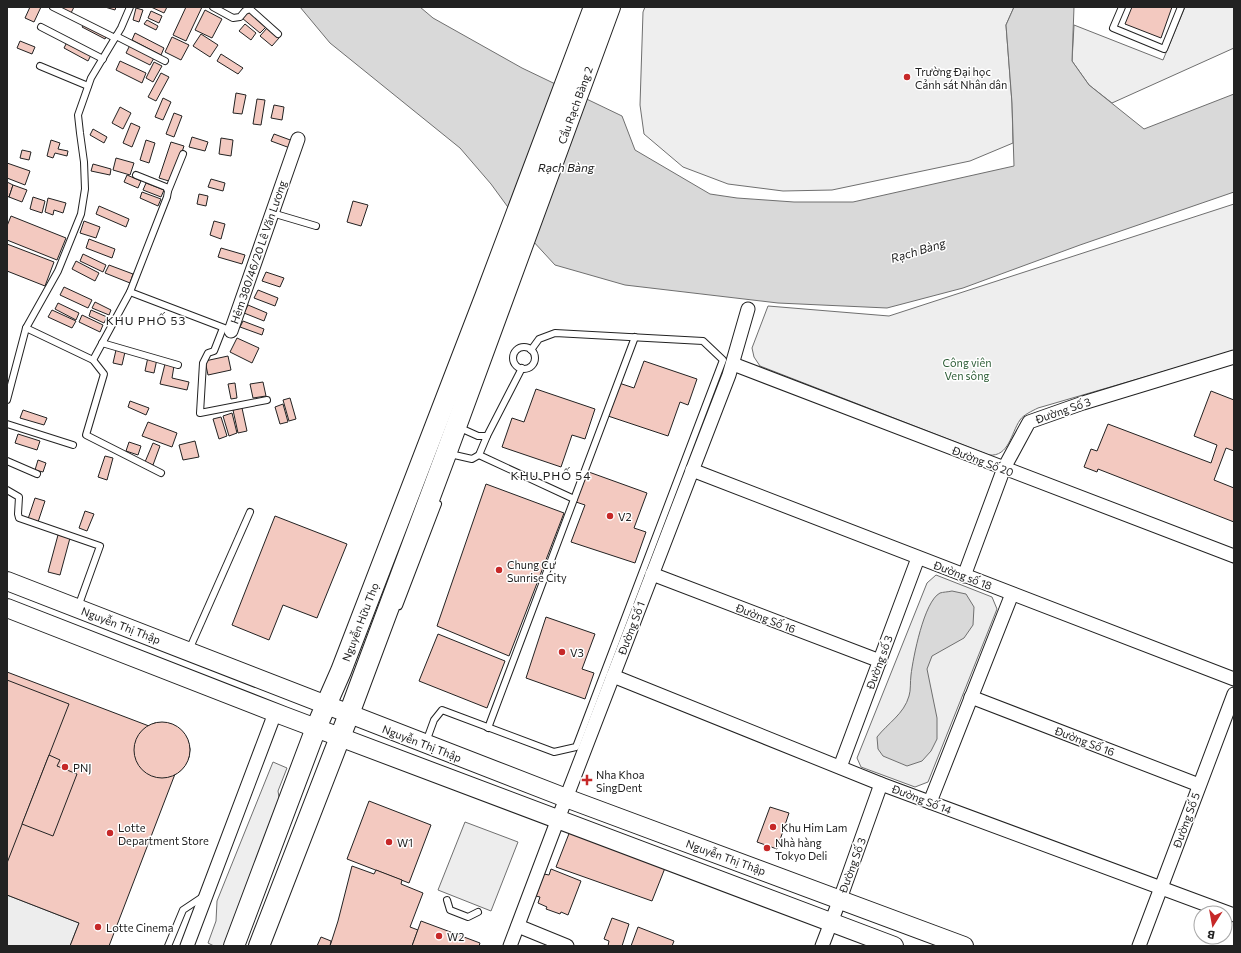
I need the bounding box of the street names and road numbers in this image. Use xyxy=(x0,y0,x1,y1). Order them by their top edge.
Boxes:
street label: Cầu Rạch Bàng 2 xyxy=(555,64,595,146)
street label: Hẻm 380/46/20 Lê Văn Lương xyxy=(227,179,289,325)
street label: Đường Số 3 xyxy=(1033,394,1092,426)
street label: Đường Số 20 xyxy=(949,443,1016,479)
street label: Đường số 18 xyxy=(931,558,994,592)
street label: Nguyễn Hữu Thọ xyxy=(338,580,381,663)
street label: Đường Số 1 xyxy=(614,599,647,658)
street label: Đường Số 16 xyxy=(733,600,798,635)
street label: Nguyễn Thị Thập xyxy=(79,603,163,646)
street label: Đường số 3 xyxy=(863,633,895,692)
street label: Nguyễn Thị Thập xyxy=(380,721,464,764)
street label: Đường Số 16 xyxy=(1052,723,1117,758)
street label: Đường Số 14 xyxy=(889,781,954,816)
street label: Đường Số 5 xyxy=(1170,791,1202,850)
street label: Nguyễn Thị Thập xyxy=(684,836,768,877)
street label: Đường Số 3 xyxy=(836,836,868,895)

